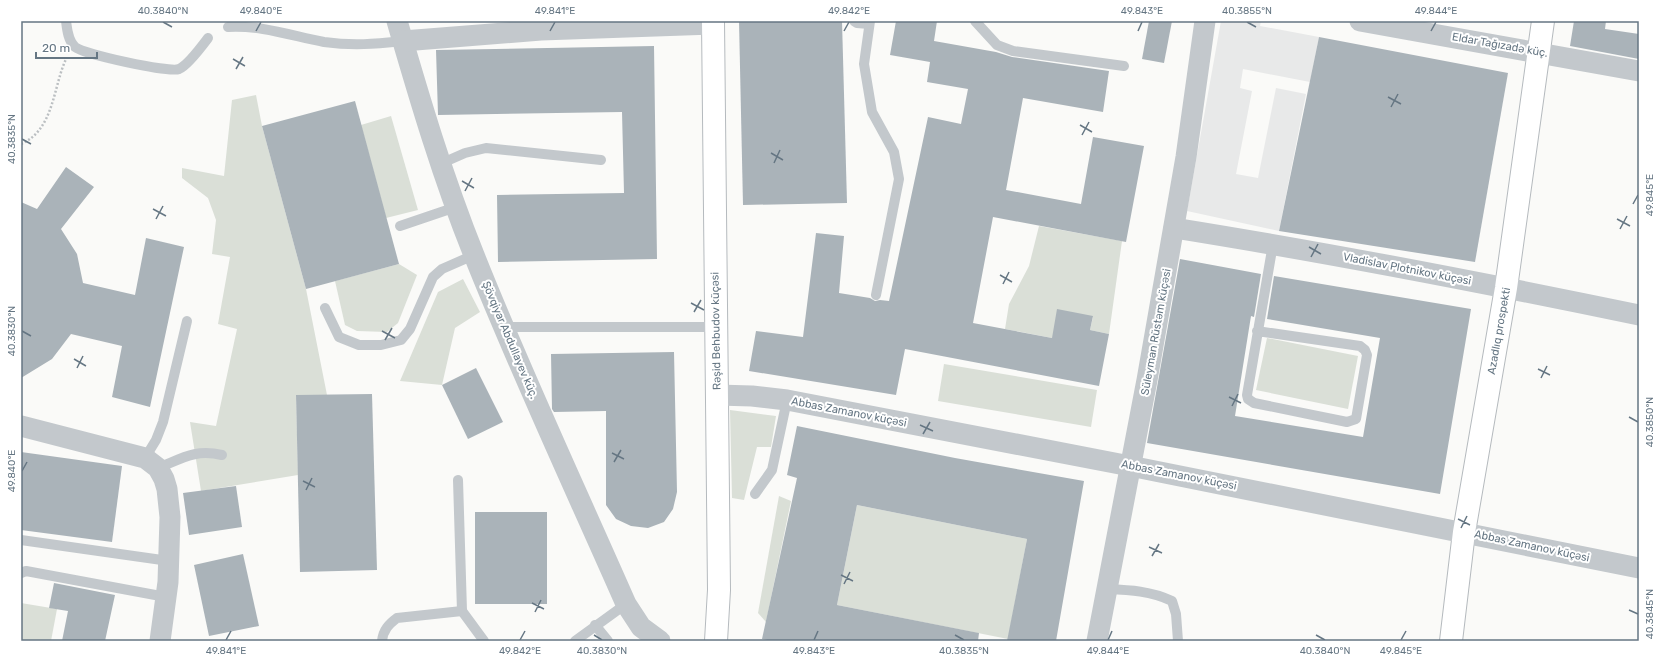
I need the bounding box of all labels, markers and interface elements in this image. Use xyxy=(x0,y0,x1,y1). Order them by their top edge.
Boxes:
text: 40.3840°N xyxy=(138,5,188,17)
text: 49.840°E xyxy=(240,5,282,17)
text: 49.841°E xyxy=(535,5,575,17)
text: 49.842°E xyxy=(828,5,870,17)
text: 49.843°E xyxy=(1121,5,1163,17)
text: 40.3855°N xyxy=(1222,5,1272,17)
text: 49.844°E xyxy=(1415,5,1457,17)
street label: Eldar Tağızadə küç. xyxy=(1451,30,1549,60)
scale bar xyxy=(36,34,97,60)
text: 20 m xyxy=(42,41,70,55)
text: 40.3835°N xyxy=(6,114,18,164)
text: 49.845°E xyxy=(1644,174,1656,216)
street label: Vladislav Plotnikov küçəsi xyxy=(1342,250,1472,288)
street label: Süleyman Rüstəm küçəsi xyxy=(1138,268,1174,396)
street label: Rəşid Behbudov küçəsi xyxy=(708,272,724,390)
street label: Şövqiyar Abdullayev küç. xyxy=(479,279,541,401)
street label: Azadlıq prospekti xyxy=(1485,286,1513,376)
text: 40.3830°N xyxy=(6,306,18,356)
street label: Abbas Zamanov küçəsi xyxy=(790,394,908,430)
text: 40.3850°N xyxy=(1644,397,1656,447)
text: 49.840°E xyxy=(6,450,18,492)
street label: Abbas Zamanov küçəsi xyxy=(1120,457,1238,493)
street label: Abbas Zamanov küçəsi xyxy=(1473,527,1591,565)
text: 40.3845°N xyxy=(1644,589,1656,639)
text: 49.841°E xyxy=(206,645,246,657)
text: 49.842°E xyxy=(499,645,541,657)
text: 40.3830°N xyxy=(577,645,627,657)
text: 49.843°E xyxy=(793,645,835,657)
text: 40.3835°N xyxy=(939,645,989,657)
text: 49.844°E xyxy=(1087,645,1129,657)
text: 40.3840°N xyxy=(1300,645,1350,657)
text: 49.845°E xyxy=(1380,645,1422,657)

